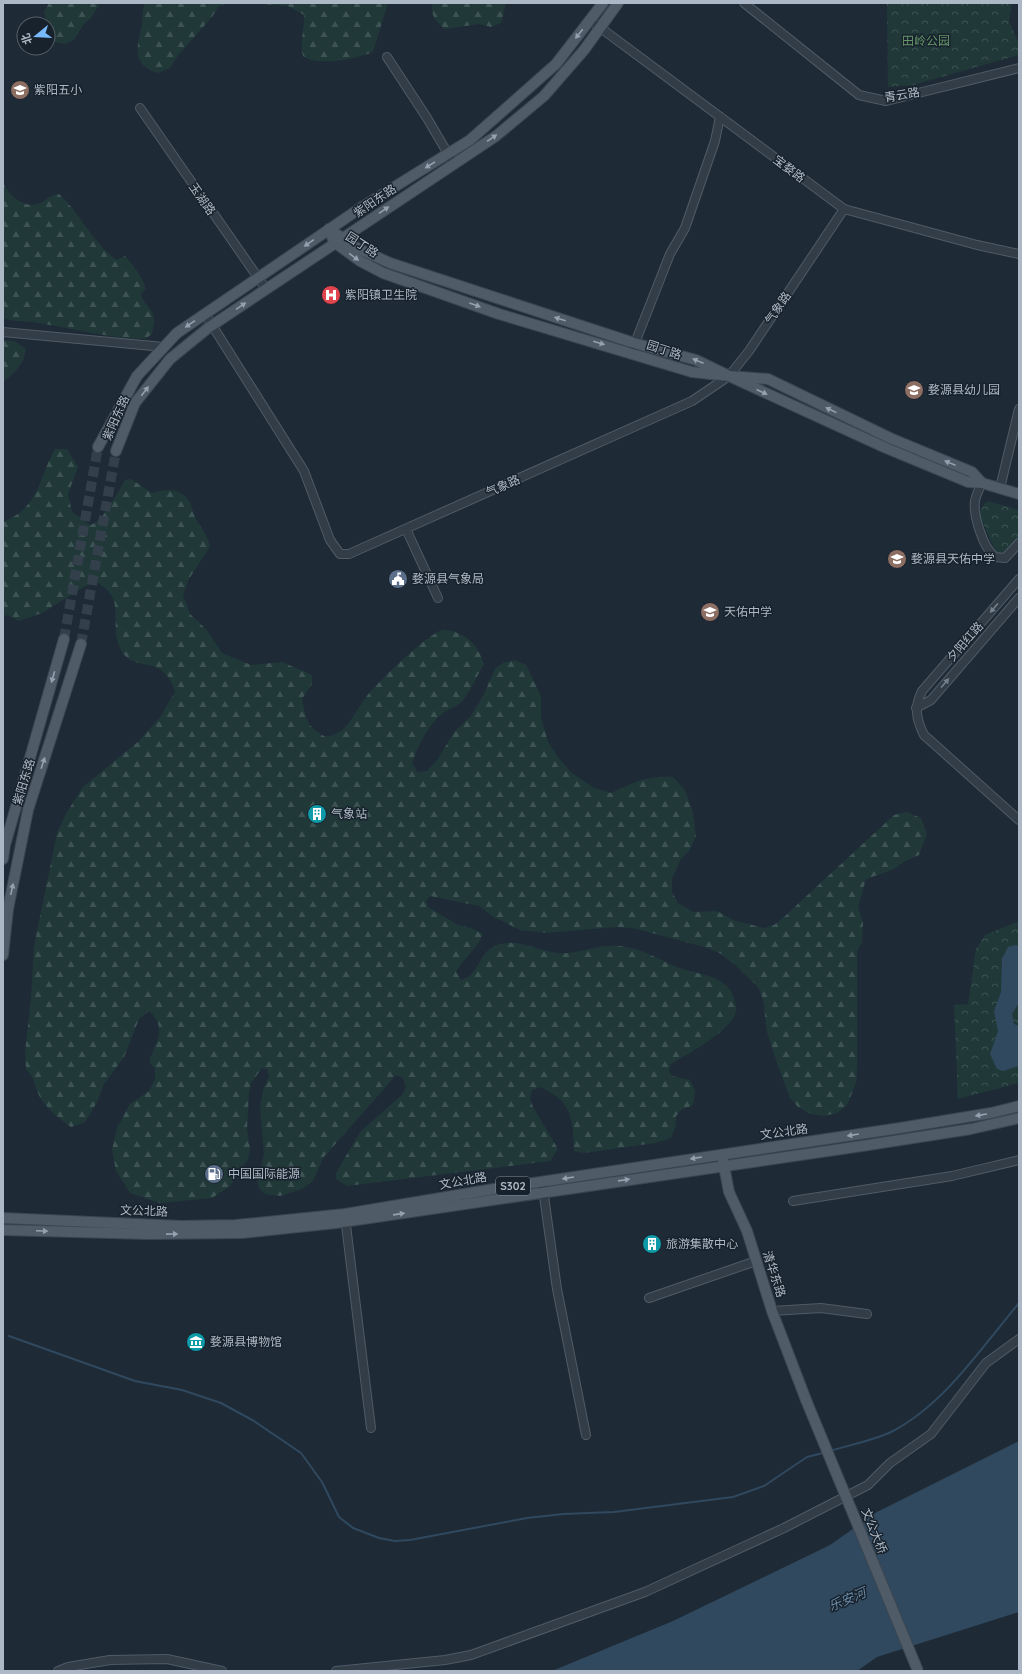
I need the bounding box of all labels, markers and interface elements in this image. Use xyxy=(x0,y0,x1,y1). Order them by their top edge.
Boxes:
north arrow xyxy=(16,16,56,56)
one-way arrow xyxy=(575,28,584,39)
text: 北 xyxy=(18,32,35,46)
park label: 田岭公园 xyxy=(902,33,950,48)
school or university icon: 紫阳五小 xyxy=(9,79,31,101)
place label: 紫阳五小 xyxy=(34,82,82,97)
street label: 青云路 xyxy=(883,84,921,105)
one-way arrow xyxy=(487,134,497,142)
street label: 宝婺路 xyxy=(770,152,808,185)
one-way arrow xyxy=(425,161,435,169)
street label: 玉湖路 xyxy=(186,180,219,218)
street label: 紫阳东路 xyxy=(351,181,399,220)
one-way arrow xyxy=(379,206,389,214)
street label: 园丁路 xyxy=(343,228,381,261)
one-way arrow xyxy=(304,239,314,247)
one-way arrow xyxy=(349,253,360,261)
hospital icon: 紫阳镇卫生院 xyxy=(320,284,342,306)
place label: 紫阳镇卫生院 xyxy=(345,287,417,302)
street label: 气象路 xyxy=(761,289,794,327)
one-way arrow xyxy=(235,302,247,309)
one-way arrow xyxy=(469,303,481,309)
one-way arrow xyxy=(554,315,566,321)
one-way arrow xyxy=(185,320,195,328)
street label: 园丁路 xyxy=(645,337,684,362)
one-way arrow xyxy=(593,340,605,346)
one-way arrow xyxy=(691,358,703,364)
school or university icon: 婺源县幼儿园 xyxy=(903,379,925,401)
place label: 婺源县幼儿园 xyxy=(928,382,1000,397)
one-way arrow xyxy=(140,386,149,397)
one-way arrow xyxy=(757,389,768,395)
street label: 紫阳东路 xyxy=(99,393,132,443)
one-way arrow xyxy=(826,407,837,413)
one-way arrow xyxy=(944,460,955,466)
street label: 气象路 xyxy=(483,471,522,500)
school or university icon: 婺源县天佑中学 xyxy=(886,548,908,570)
place label: 婺源县天佑中学 xyxy=(911,551,995,566)
public building icon: 婺源县气象局 xyxy=(387,568,409,590)
place label: 婺源县气象局 xyxy=(412,571,484,586)
school or university icon: 天佑中学 xyxy=(699,601,721,623)
one-way arrow xyxy=(989,603,998,614)
place label: 天佑中学 xyxy=(724,604,772,619)
street label: 夕阳红路 xyxy=(943,619,986,665)
one-way arrow xyxy=(50,671,56,683)
one-way arrow xyxy=(941,677,950,688)
street label: 紫阳东路 xyxy=(9,757,38,807)
one-way arrow xyxy=(41,757,47,769)
building icon: 气象站 xyxy=(306,803,328,825)
place label: 气象站 xyxy=(331,806,367,821)
one-way arrow xyxy=(9,883,15,895)
one-way arrow xyxy=(975,1112,987,1118)
street label: 文公北路 xyxy=(759,1121,809,1142)
one-way arrow xyxy=(847,1132,859,1138)
one-way arrow xyxy=(690,1155,702,1161)
fuel station icon: 中国国际能源 xyxy=(203,1163,225,1185)
place label: 中国国际能源 xyxy=(228,1166,300,1181)
street label: 文公北路 xyxy=(438,1169,488,1192)
one-way arrow xyxy=(562,1175,574,1181)
road number: S302 xyxy=(496,1177,530,1195)
one-way arrow xyxy=(618,1177,630,1183)
street label: 文公北路 xyxy=(120,1202,168,1219)
one-way arrow xyxy=(393,1211,405,1217)
one-way arrow xyxy=(36,1228,49,1234)
one-way arrow xyxy=(166,1231,179,1237)
building icon: 旅游集散中心 xyxy=(641,1233,663,1255)
place label: 旅游集散中心 xyxy=(666,1236,738,1251)
street label: 清华东路 xyxy=(760,1249,789,1299)
museum icon: 婺源县博物馆 xyxy=(185,1331,207,1353)
place label: 婺源县博物馆 xyxy=(210,1334,282,1349)
street label: 文公大桥 xyxy=(859,1506,890,1556)
water label: 乐安河 xyxy=(826,1583,871,1614)

